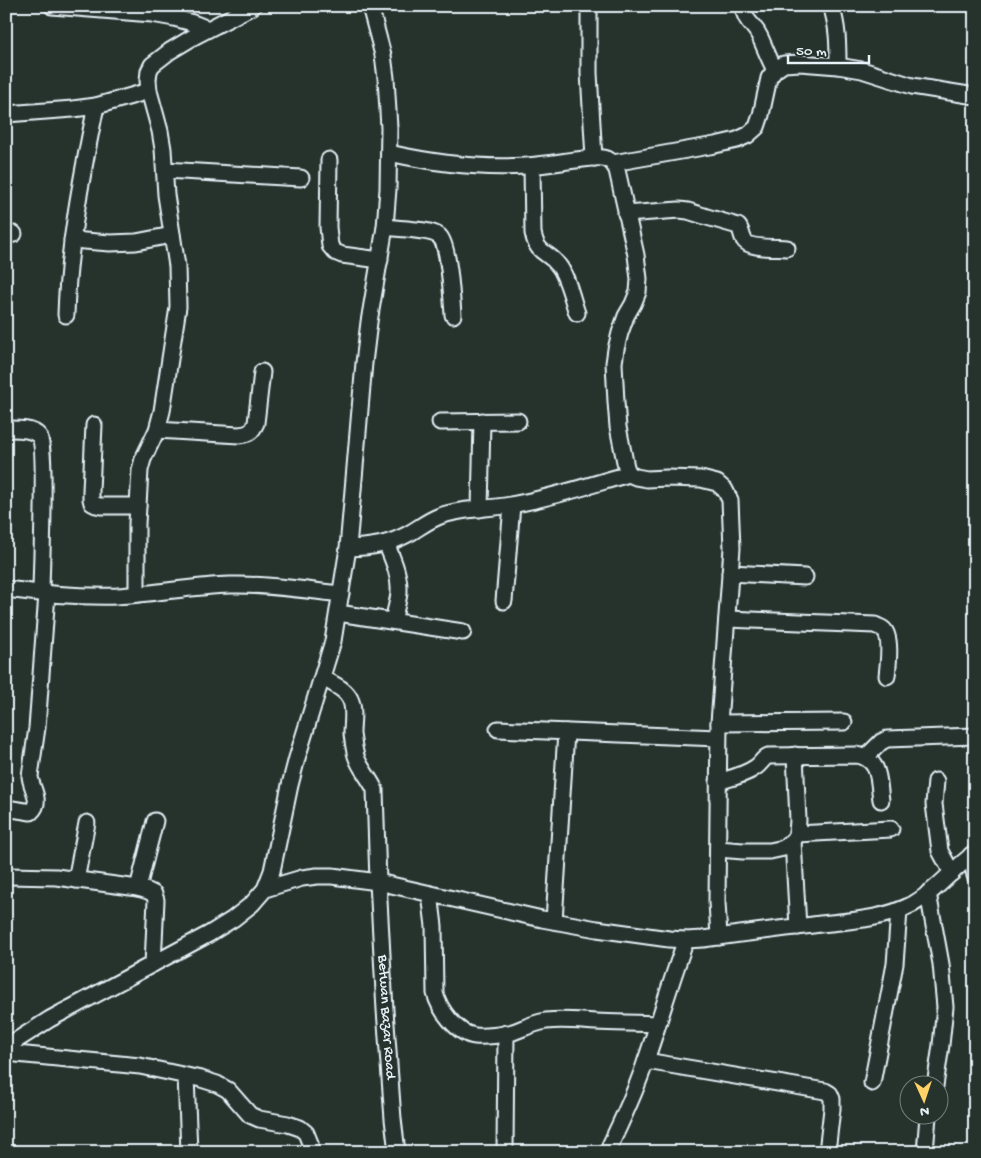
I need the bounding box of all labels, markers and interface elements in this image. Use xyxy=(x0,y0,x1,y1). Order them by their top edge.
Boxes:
scale bar xyxy=(788,32,870,64)
text: 50 m xyxy=(796,43,827,61)
street label: Betwan Bazar Road xyxy=(373,953,399,1081)
north arrow xyxy=(898,1076,948,1126)
text: N xyxy=(920,1102,930,1119)

